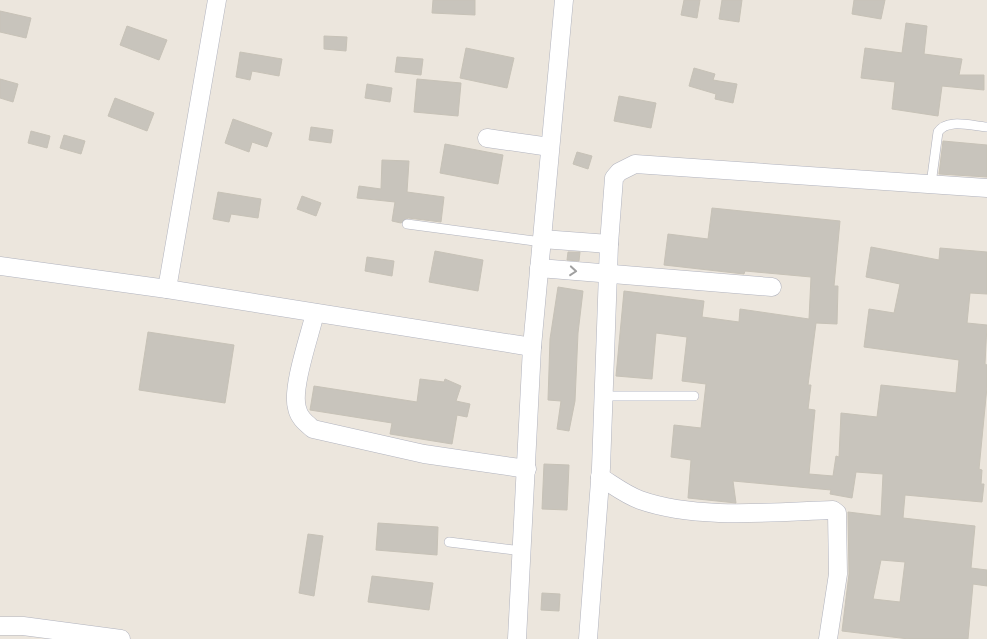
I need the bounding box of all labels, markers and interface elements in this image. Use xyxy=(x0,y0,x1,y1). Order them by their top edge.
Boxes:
one-way arrow xyxy=(570,265,578,276)

